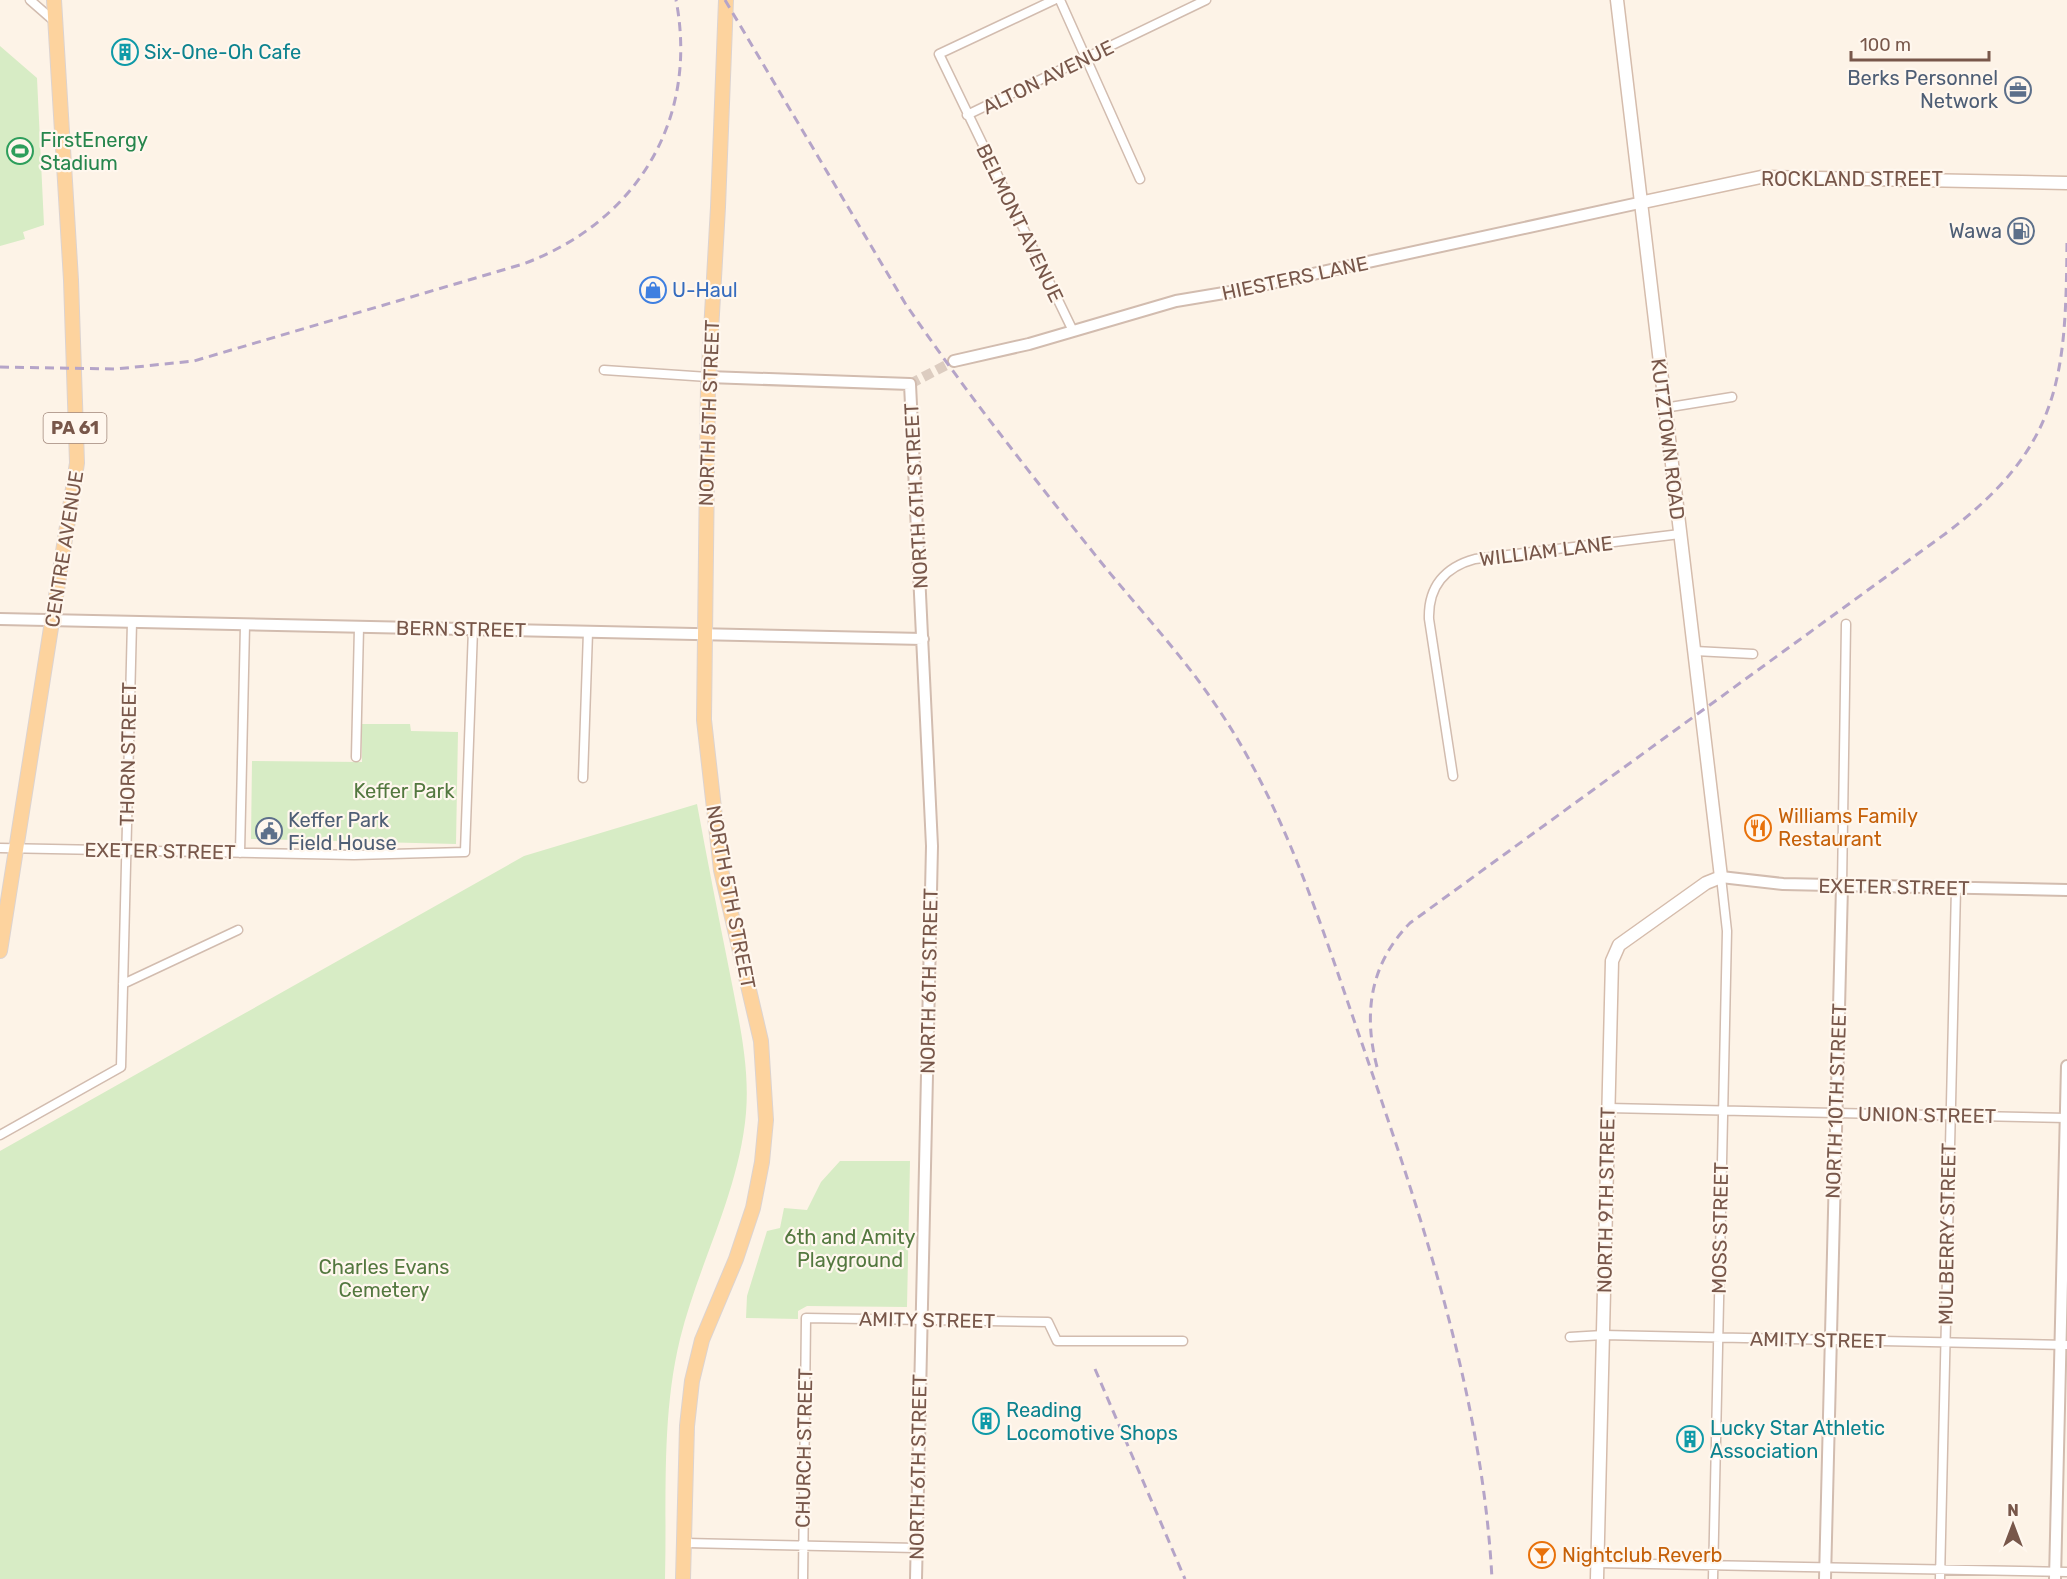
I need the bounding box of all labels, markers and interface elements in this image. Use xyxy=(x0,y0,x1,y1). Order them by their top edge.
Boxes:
scale bar xyxy=(1851,24,1989,62)
text: 100 m xyxy=(1860,34,1911,56)
street label: ALTON AVENUE xyxy=(978,35,1118,119)
building icon: Six-One-Oh Cafe xyxy=(110,37,140,67)
place label: Six-One-Oh Cafe xyxy=(144,40,301,64)
place label: Berks Personnel Network xyxy=(1847,66,1999,113)
office icon: Berks Personnel Network xyxy=(2003,75,2033,105)
place label: FirstEnergy Stadium xyxy=(40,128,148,175)
sports icon: FirstEnergy Stadium xyxy=(5,136,35,166)
street label: BELMONT AVENUE xyxy=(971,140,1069,306)
street label: ROCKLAND STREET xyxy=(1761,167,1943,191)
fuel station icon: Wawa xyxy=(2006,216,2036,246)
place label: Wawa xyxy=(1949,219,2002,243)
street label: HIESTERS LANE xyxy=(1220,251,1370,305)
shop icon: U-Haul xyxy=(638,275,668,305)
place label: U-Haul xyxy=(672,278,738,302)
street label: NORTH 5TH STREET xyxy=(694,319,724,507)
street label: KUTZTOWN ROAD xyxy=(1646,357,1690,521)
street label: NORTH 6TH STREET xyxy=(899,402,933,589)
road number: PA 61 xyxy=(44,413,106,443)
street label: CENTRE AVENUE xyxy=(40,469,88,629)
street label: WILLIAM LANE xyxy=(1478,531,1614,571)
street label: BERN STREET xyxy=(396,616,527,642)
street label: THORN STREET xyxy=(115,681,141,826)
park label: Keffer Park xyxy=(353,779,455,803)
street label: NORTH 5TH STREET xyxy=(701,803,761,991)
place label: Williams Family Restaurant xyxy=(1778,804,1918,851)
place label: Keffer Park Field House xyxy=(288,808,397,855)
restaurant icon: Williams Family Restaurant xyxy=(1743,813,1773,843)
public building icon: Keffer Park Field House xyxy=(254,816,284,846)
street label: EXETER STREET xyxy=(84,838,236,864)
street label: EXETER STREET xyxy=(1818,874,1970,900)
street label: NORTH 6TH STREET xyxy=(915,887,943,1074)
street label: NORTH 10TH STREET xyxy=(1821,1002,1851,1199)
street label: UNION STREET xyxy=(1858,1102,1997,1128)
street label: NORTH 9TH STREET xyxy=(1592,1106,1620,1293)
street label: MULBERRY STREET xyxy=(1933,1142,1961,1325)
street label: MOSS STREET xyxy=(1707,1161,1733,1294)
park label: 6th and Amity Playground xyxy=(784,1225,916,1272)
park label: Charles Evans Cemetery xyxy=(318,1255,450,1302)
street label: AMITY STREET xyxy=(859,1307,996,1333)
street label: AMITY STREET xyxy=(1750,1327,1887,1353)
street label: CHURCH STREET xyxy=(791,1367,817,1528)
street label: NORTH 6TH STREET xyxy=(904,1373,932,1560)
place label: Reading Locomotive Shops xyxy=(1006,1398,1178,1445)
building icon: Reading Locomotive Shops xyxy=(971,1406,1001,1436)
place label: Lucky Star Athletic Association xyxy=(1710,1416,1885,1463)
building icon: Lucky Star Athletic Association xyxy=(1675,1424,1705,1454)
north arrow xyxy=(1983,1495,2043,1555)
text: N xyxy=(2007,1501,2019,1520)
bar icon: Nightclub Reverb xyxy=(1527,1540,1557,1570)
place label: Nightclub Reverb xyxy=(1562,1543,1723,1567)

